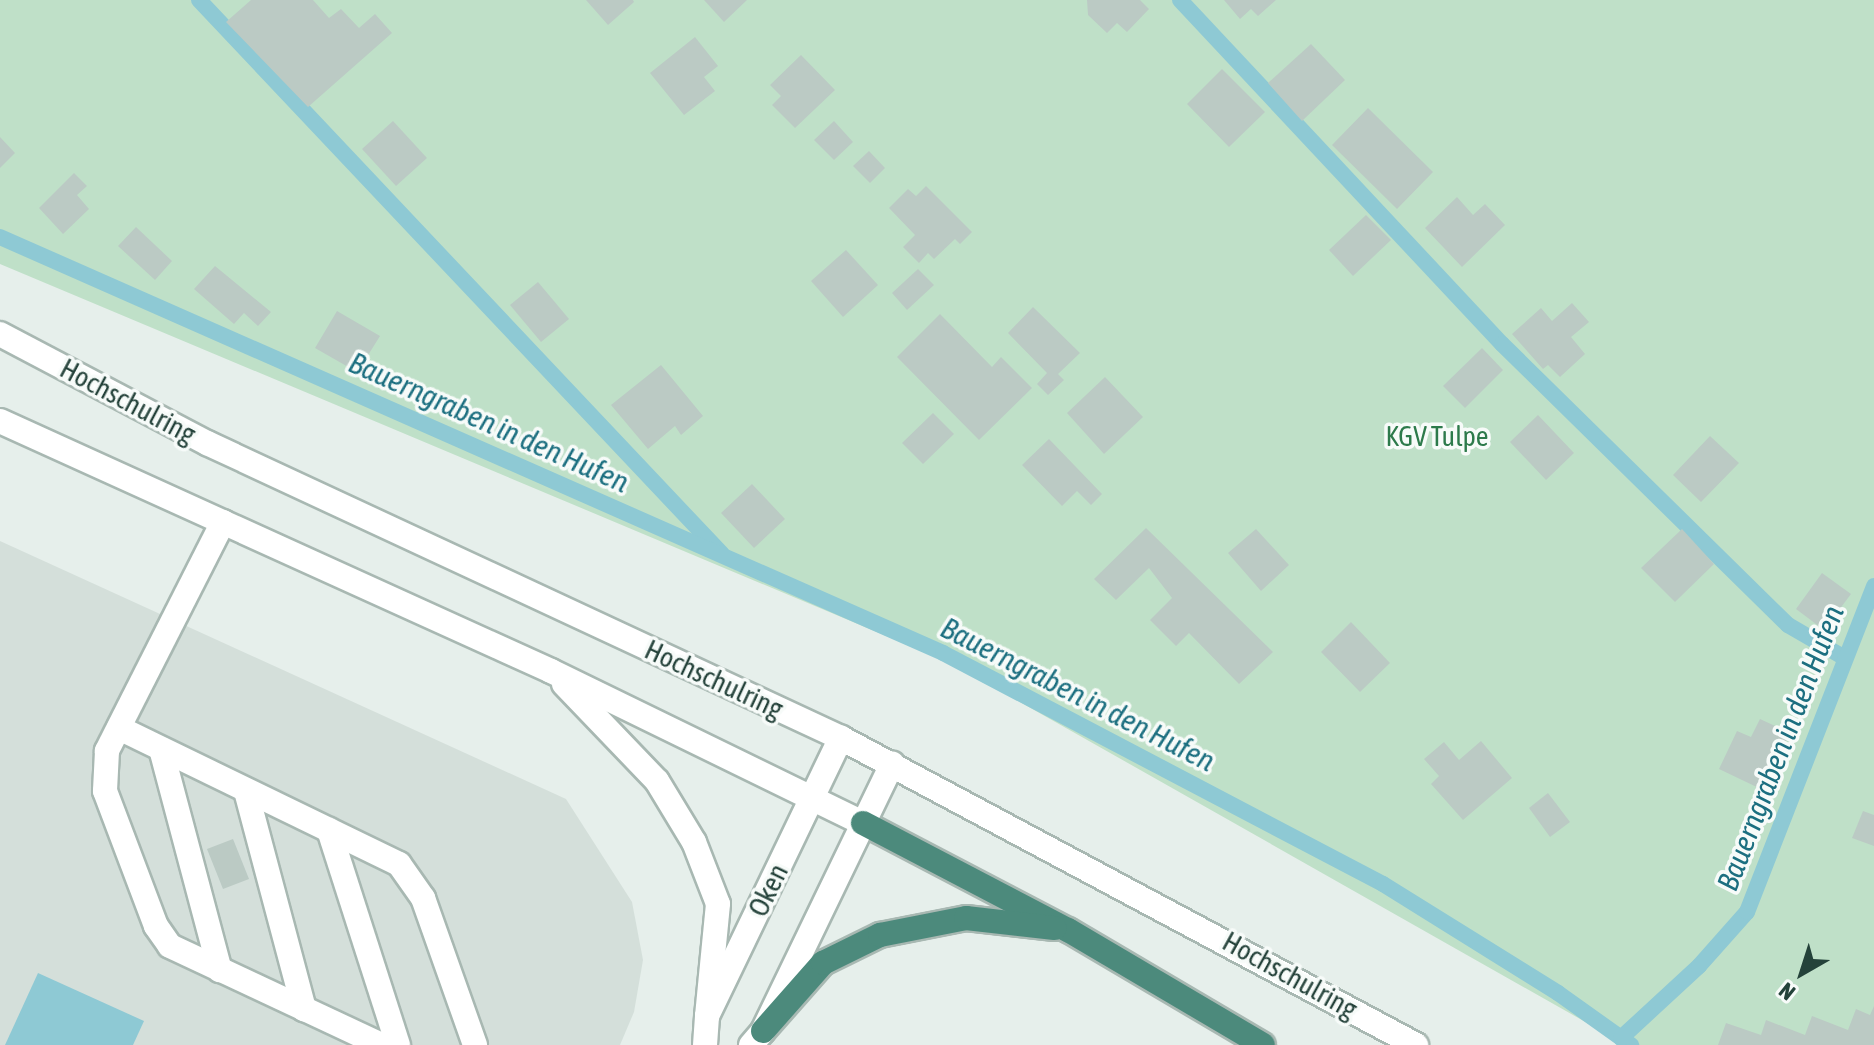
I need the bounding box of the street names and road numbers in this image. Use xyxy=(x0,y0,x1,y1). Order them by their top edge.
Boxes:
street label: Hochschulring xyxy=(55,351,201,451)
street label: Hochschulring xyxy=(640,632,788,726)
street label: Oken xyxy=(741,858,795,922)
street label: Hochschulring xyxy=(1217,924,1363,1026)

